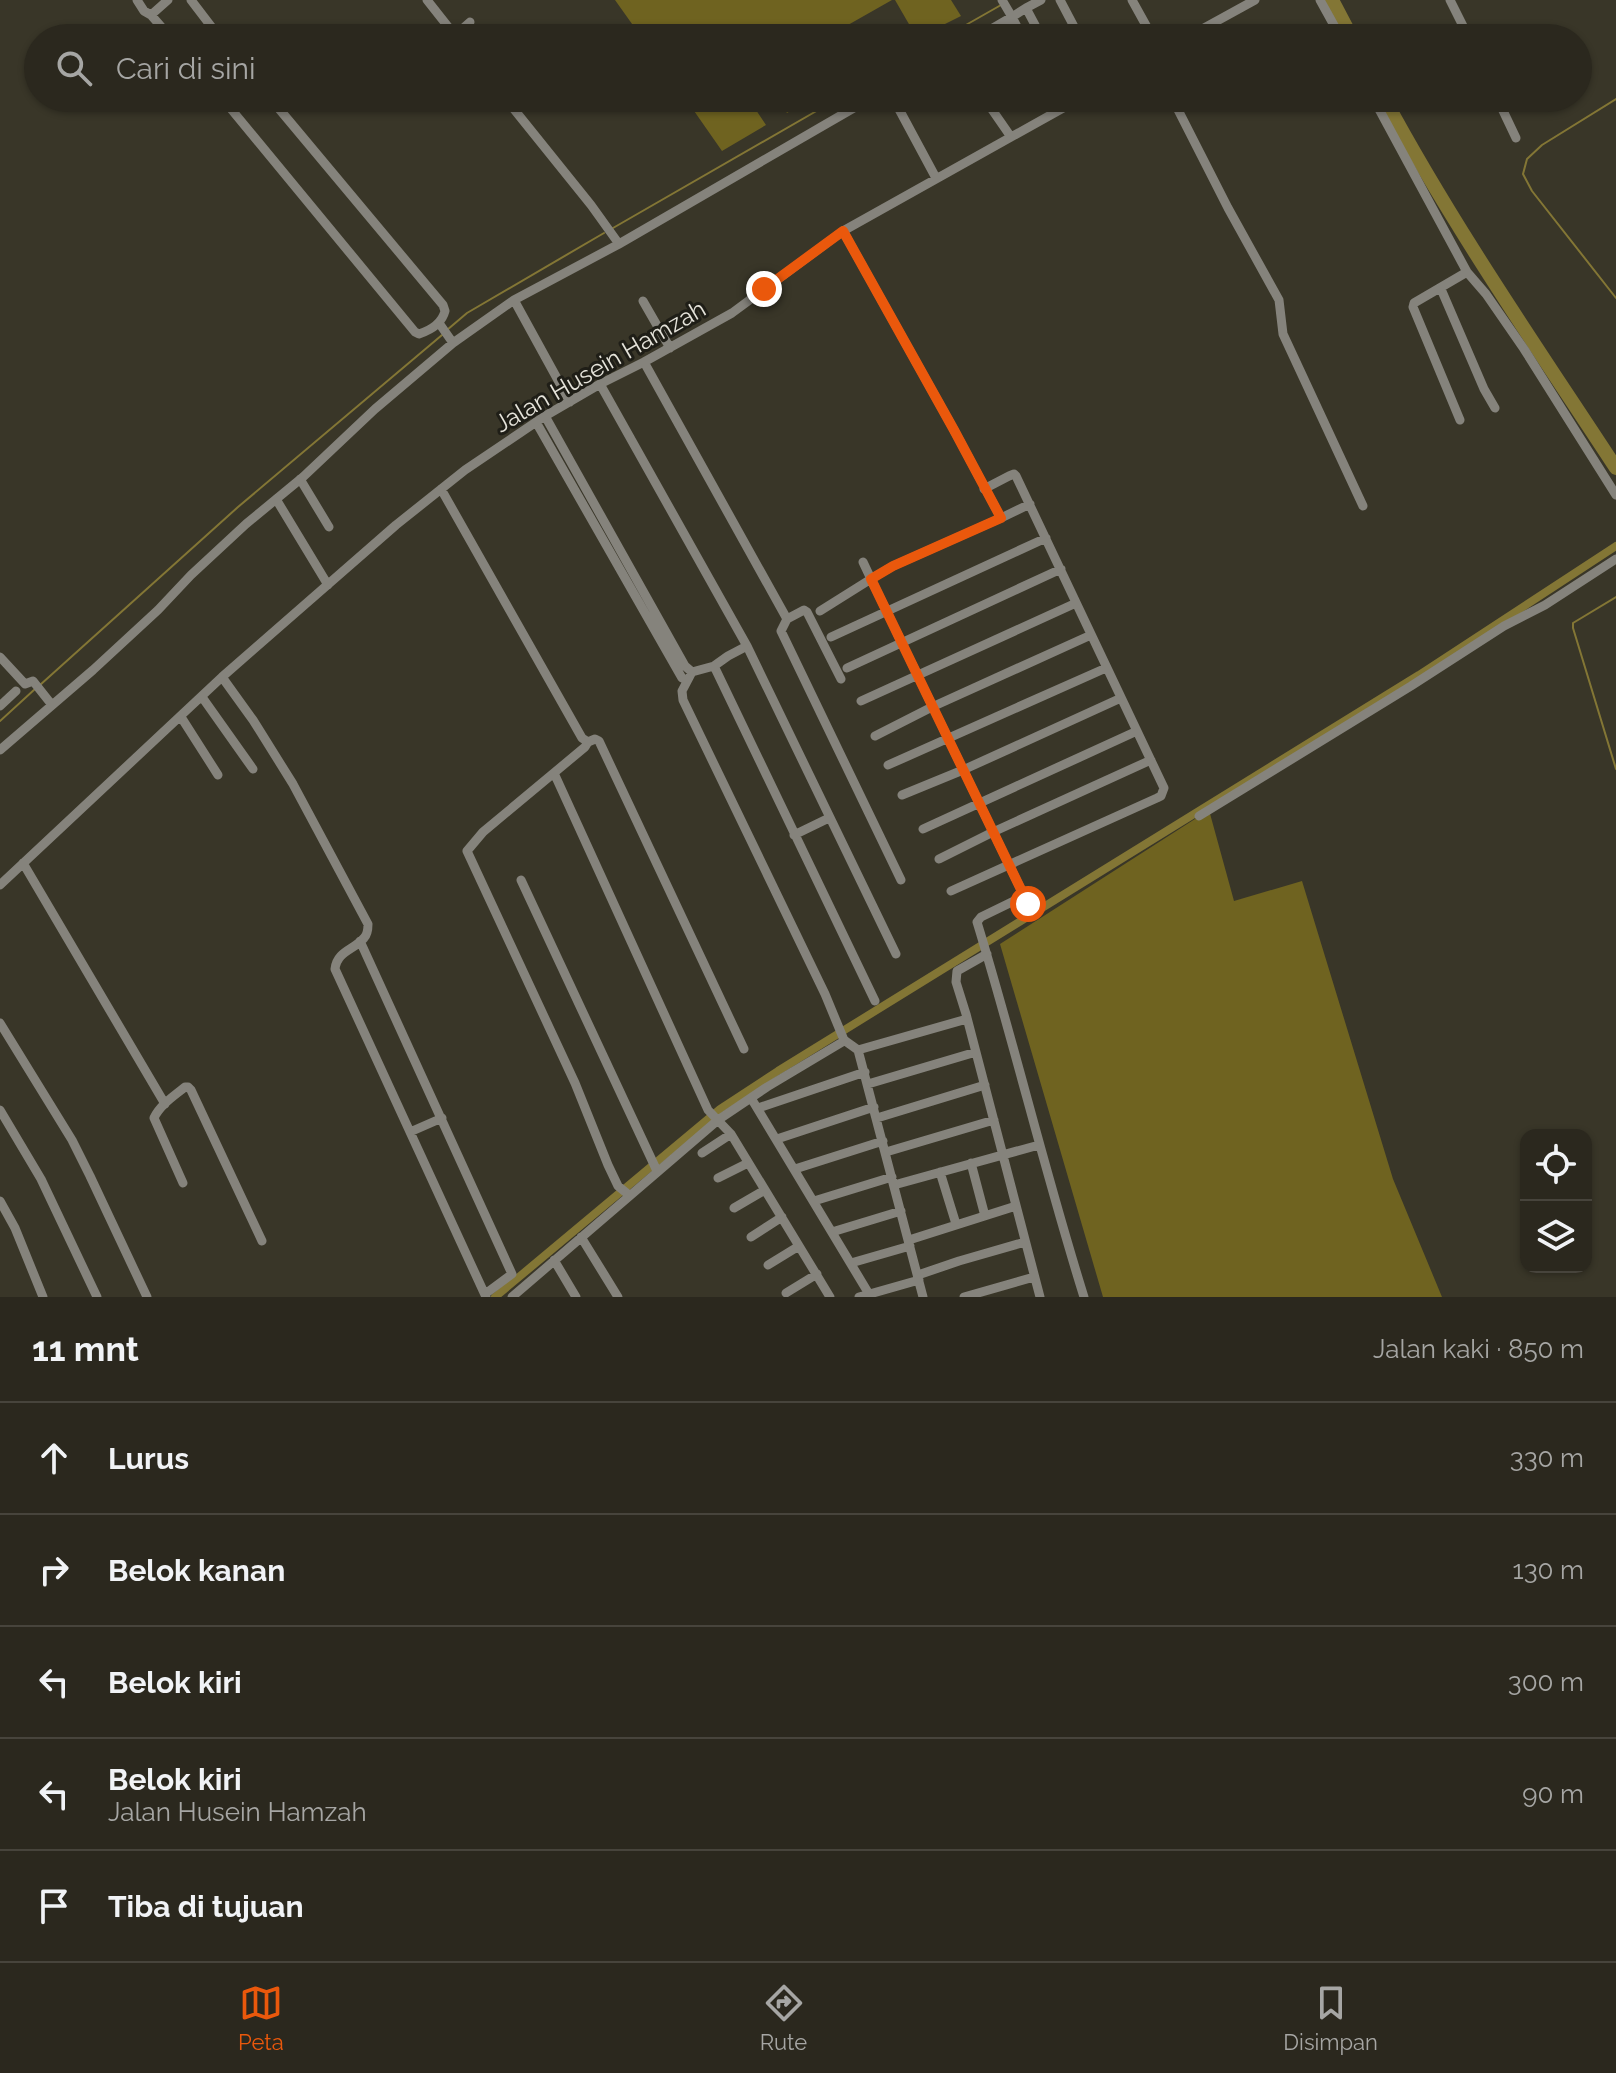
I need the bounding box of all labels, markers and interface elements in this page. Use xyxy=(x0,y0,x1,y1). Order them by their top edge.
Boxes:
search box xyxy=(24,24,1592,112)
icon: search xyxy=(52,46,96,90)
text: Cari di sini xyxy=(116,51,256,86)
route end xyxy=(746,271,782,307)
street label: Jalan Husein Hamzah xyxy=(489,294,711,438)
route start xyxy=(1010,886,1046,922)
map controls xyxy=(1520,1129,1592,1273)
button: locate xyxy=(1520,1129,1592,1201)
button: layers xyxy=(1520,1201,1592,1273)
text: 11 mnt xyxy=(32,1329,139,1369)
text: Jalan kaki · 850 m xyxy=(1373,1334,1584,1364)
icon: ahead xyxy=(32,1436,76,1480)
text: Lurus xyxy=(108,1441,189,1476)
text: 330 m xyxy=(1510,1443,1584,1473)
icon: right xyxy=(32,1548,76,1592)
text: Belok kanan xyxy=(108,1553,285,1588)
text: 130 m xyxy=(1513,1555,1584,1585)
icon: left xyxy=(32,1660,76,1704)
text: Belok kiri xyxy=(108,1665,242,1700)
text: 300 m xyxy=(1508,1667,1584,1697)
text: Belok kiri xyxy=(108,1762,242,1797)
icon: left xyxy=(32,1772,76,1816)
text: 90 m xyxy=(1522,1779,1584,1809)
text: Jalan Husein Hamzah xyxy=(108,1797,367,1827)
icon: arrive xyxy=(32,1884,76,1928)
text: Tiba di tujuan xyxy=(108,1889,304,1924)
tab: Peta xyxy=(238,1981,284,2055)
tab: Rute xyxy=(760,1981,807,2055)
tab: Disimpan xyxy=(1283,1981,1378,2055)

